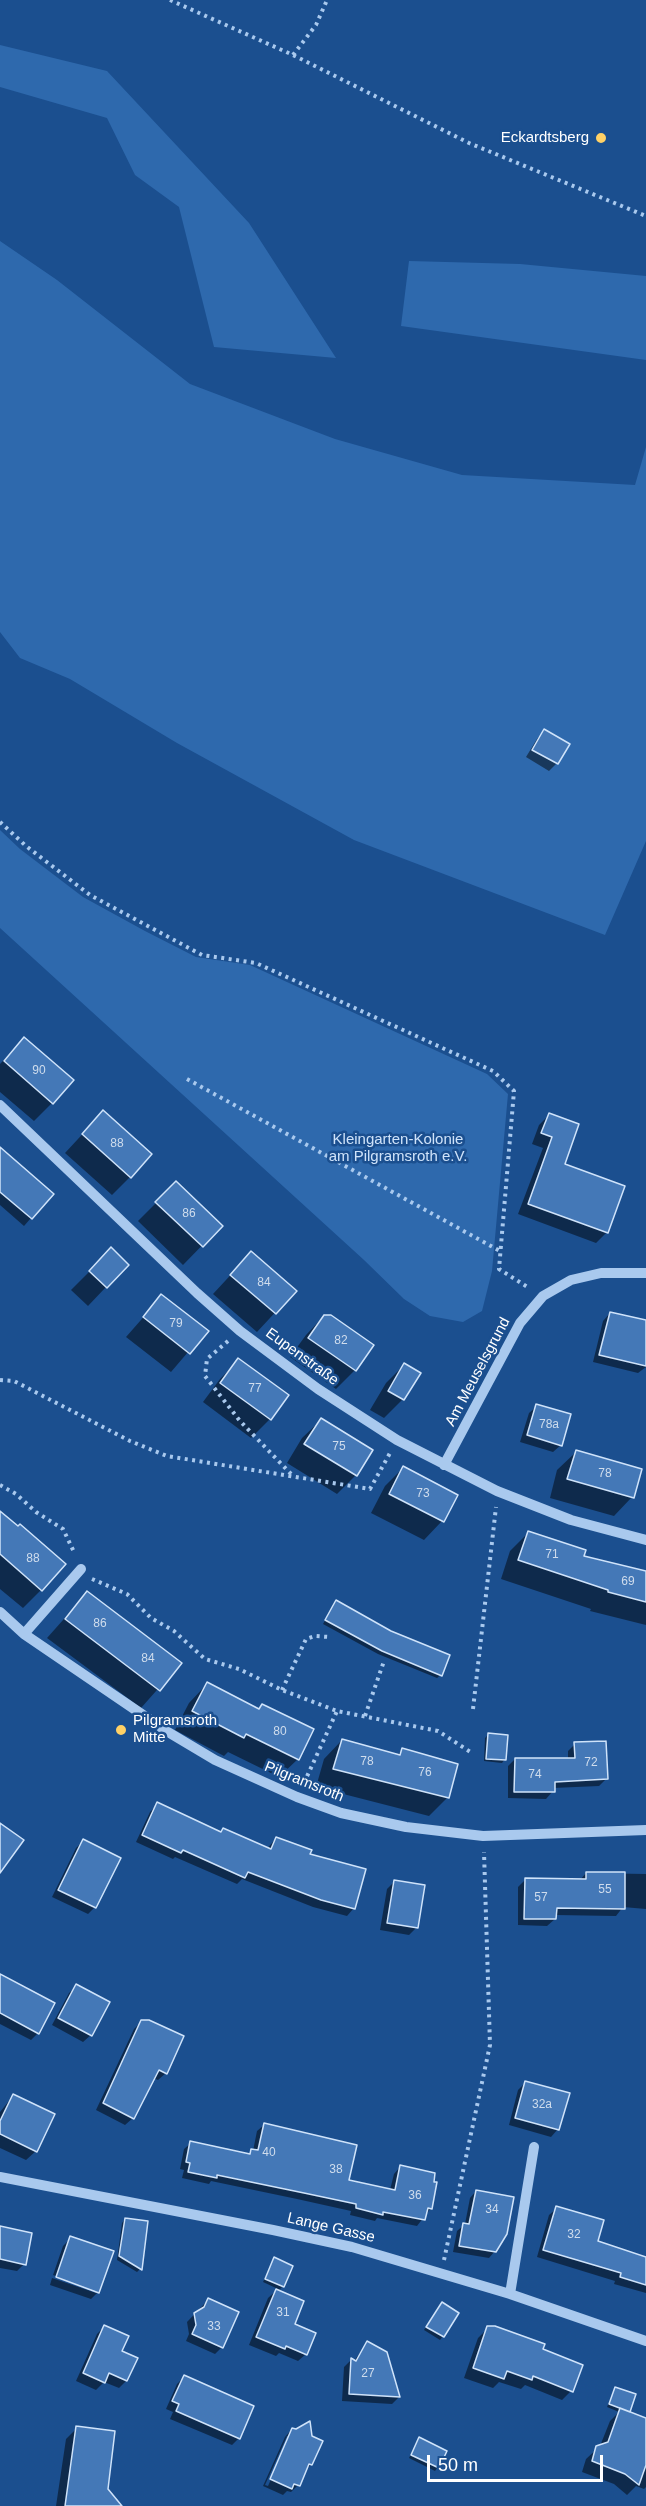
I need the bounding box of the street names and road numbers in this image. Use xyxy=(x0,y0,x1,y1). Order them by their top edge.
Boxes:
street label: Am Meuselsgrund xyxy=(442,1314,514,1430)
street label: Eupenstraße xyxy=(262,1324,342,1390)
street label: Pilgramsroth xyxy=(262,1758,346,1806)
street label: Lange Gasse xyxy=(286,2209,376,2247)

